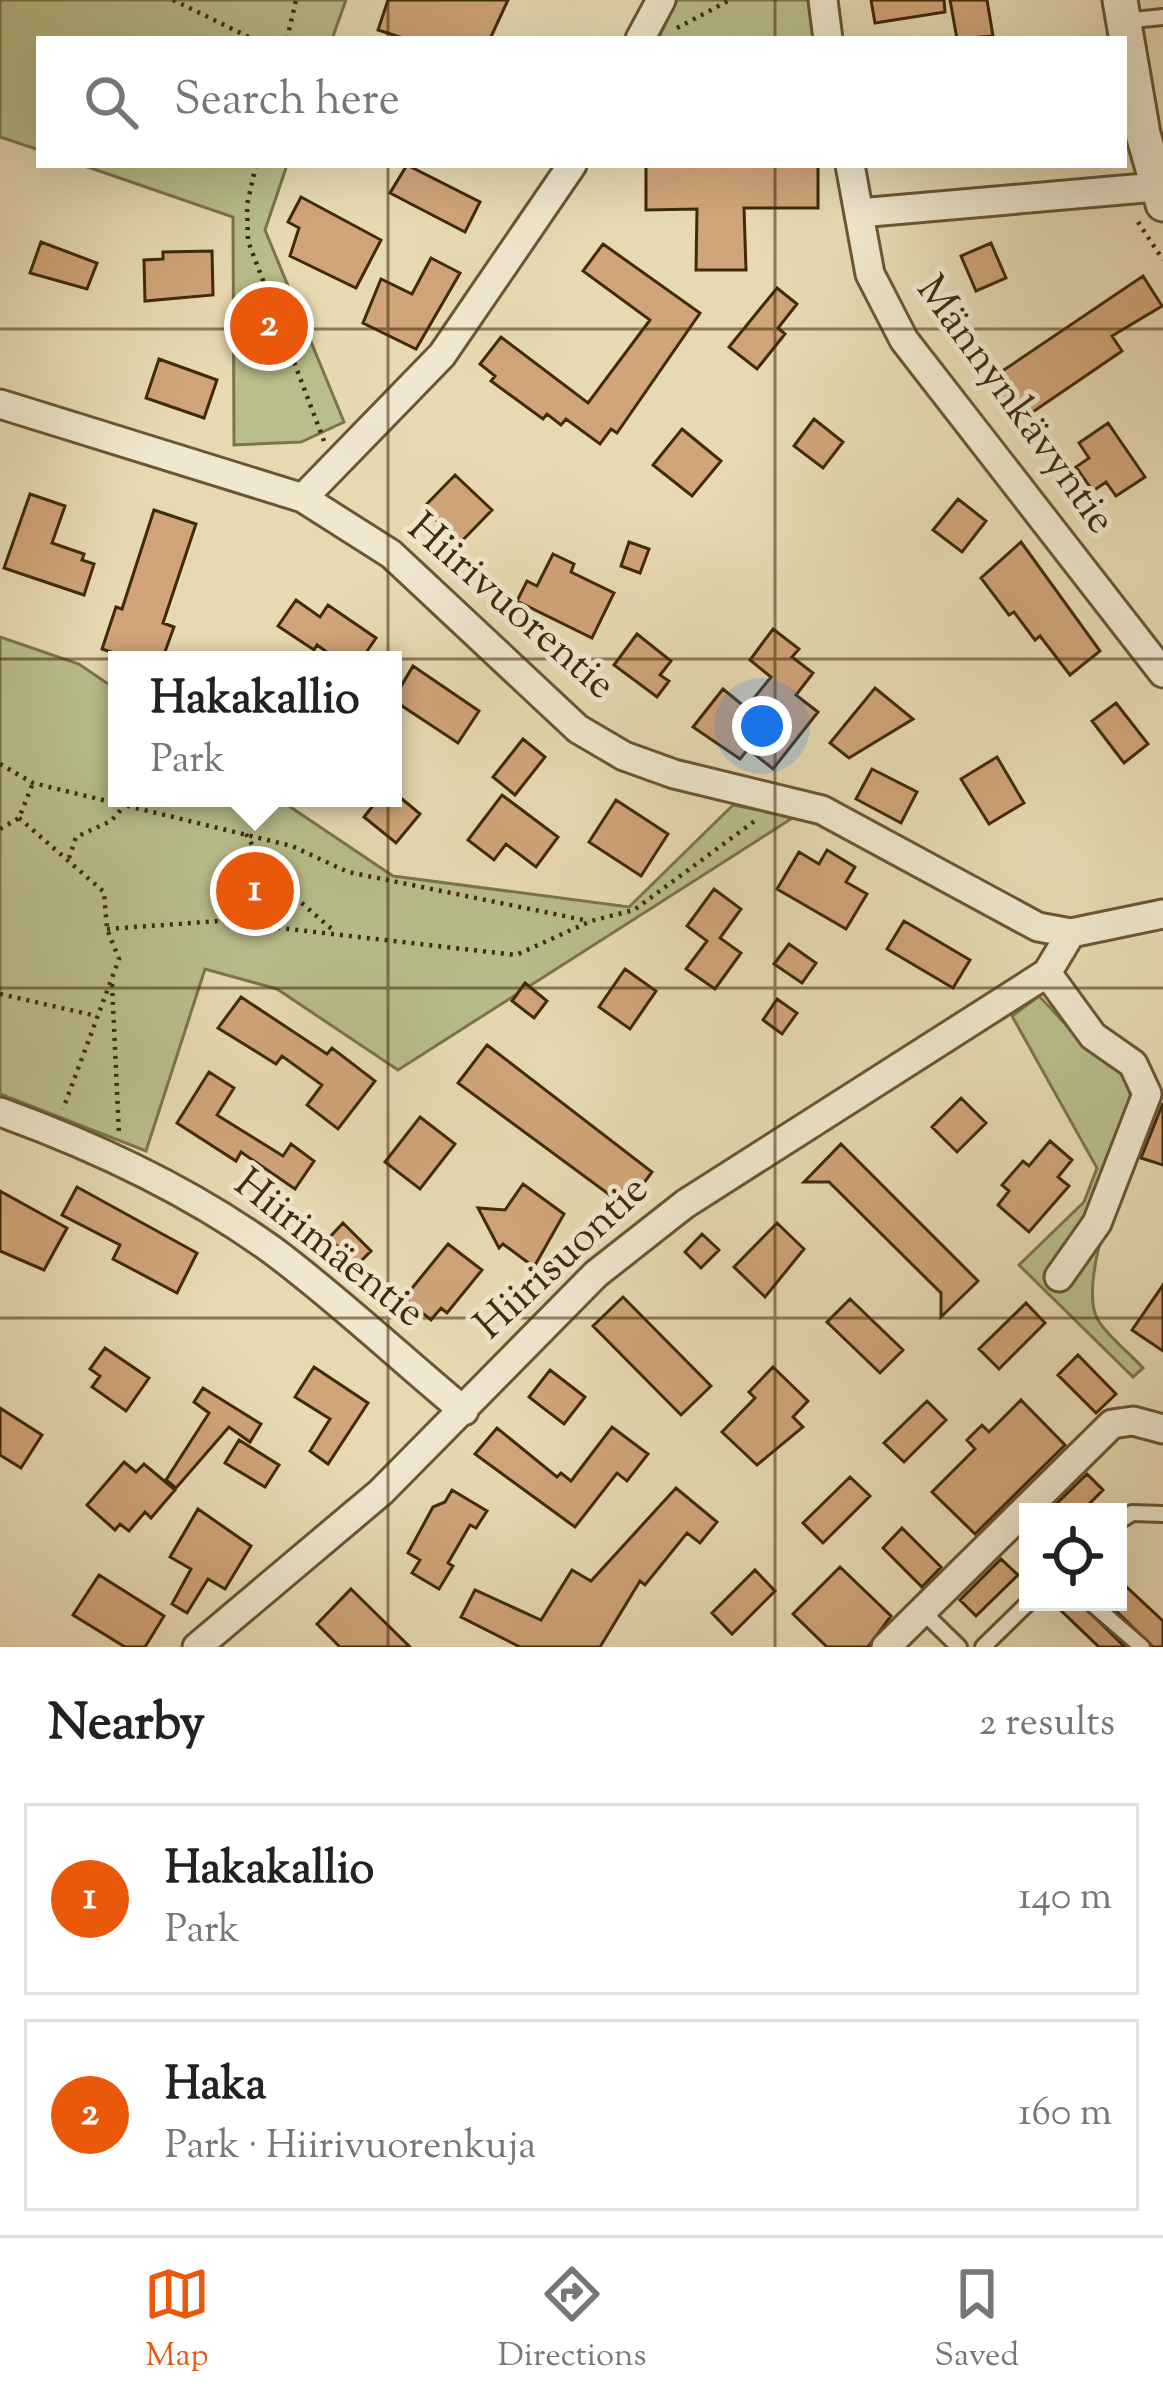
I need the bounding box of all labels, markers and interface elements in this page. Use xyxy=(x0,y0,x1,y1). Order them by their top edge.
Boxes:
search box xyxy=(36,36,1127,168)
icon: search xyxy=(78,69,144,135)
text: Search here xyxy=(174,70,400,135)
street label: Männynkävyntie xyxy=(900,264,1128,548)
pin: 2 xyxy=(230,281,308,371)
street label: Hiirivuorentie xyxy=(393,500,627,716)
popup xyxy=(108,651,402,807)
text: Hakakallio xyxy=(150,669,360,734)
your location xyxy=(732,696,792,756)
text: Park xyxy=(150,734,225,790)
pin: 1 xyxy=(216,846,294,936)
street label: Hiirimäentie xyxy=(220,1156,436,1344)
street label: Hiirisuontie xyxy=(463,1163,663,1355)
map controls xyxy=(1019,1503,1127,1611)
button: locate xyxy=(1019,1503,1127,1611)
text: Nearby xyxy=(48,1689,205,1762)
text: 2 results xyxy=(979,1697,1115,1753)
text: Hakakallio xyxy=(165,1839,374,1904)
text: 1 xyxy=(83,1871,97,1927)
text: 140 m xyxy=(1018,1871,1112,1927)
text: Park xyxy=(165,1904,240,1960)
text: Haka xyxy=(165,2055,267,2120)
text: 2 xyxy=(81,2087,99,2143)
text: 160 m xyxy=(1018,2087,1112,2143)
text: Park · Hiirivuorenkuja xyxy=(165,2120,536,2176)
tab: Map xyxy=(144,2261,210,2381)
tab: Directions xyxy=(498,2261,647,2381)
tab: Saved xyxy=(934,2261,1019,2381)

